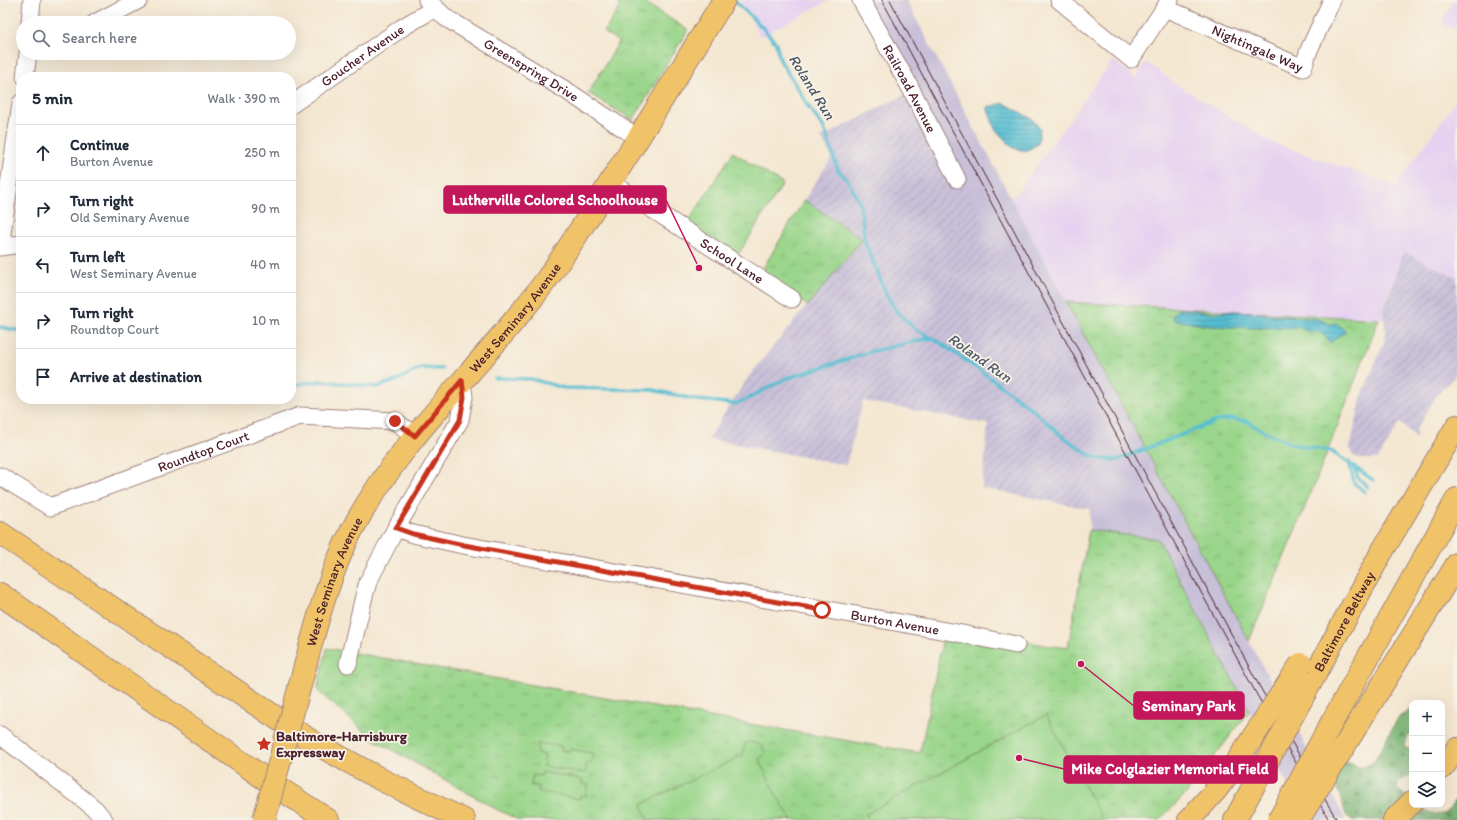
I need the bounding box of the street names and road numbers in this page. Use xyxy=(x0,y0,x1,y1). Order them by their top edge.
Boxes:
street label: Goucher Avenue xyxy=(318,20,407,90)
street label: Nightingale Way xyxy=(1209,21,1306,76)
street label: Greenspring Drive xyxy=(481,34,582,105)
street label: Railroad Avenue xyxy=(879,41,940,136)
street label: School Lane xyxy=(697,234,767,287)
street label: West Seminary Avenue xyxy=(465,259,565,376)
street label: Roundtop Court xyxy=(155,427,251,476)
street label: West Seminary Avenue xyxy=(302,514,366,648)
street label: Baltimore Beltway xyxy=(1310,568,1378,675)
street label: Burton Avenue xyxy=(849,606,941,638)

